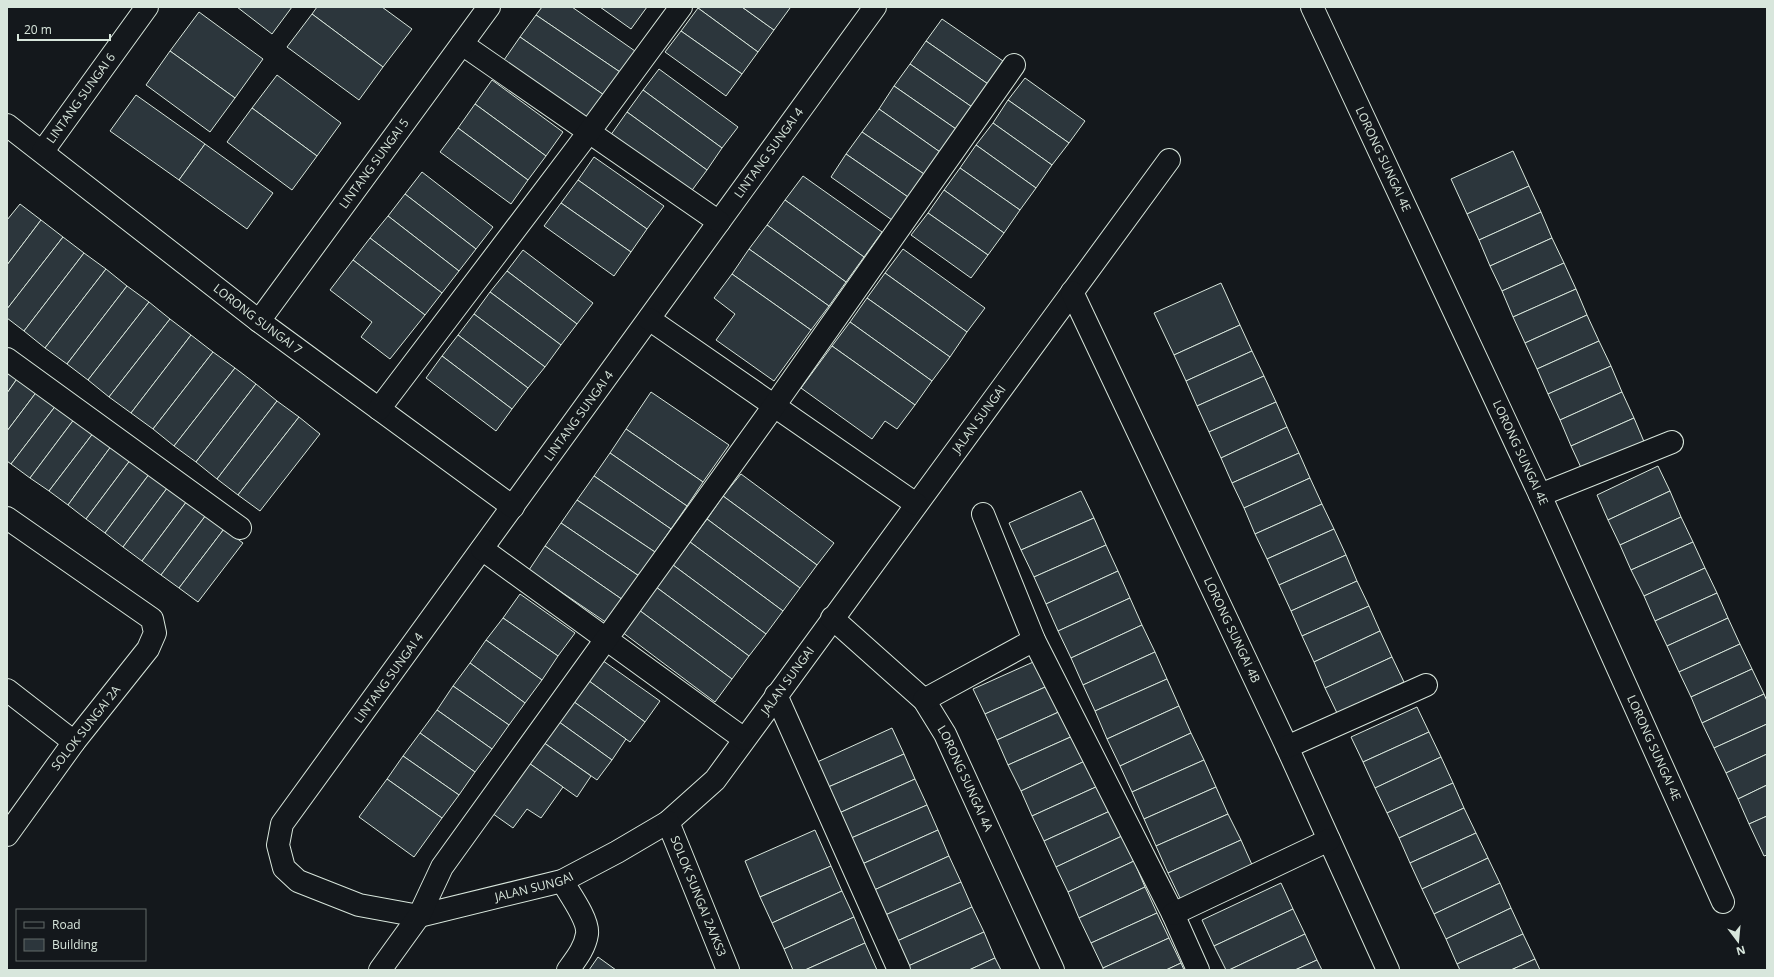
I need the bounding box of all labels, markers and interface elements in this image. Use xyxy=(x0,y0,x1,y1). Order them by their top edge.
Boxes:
scale bar xyxy=(18,16,110,42)
text: 20 m xyxy=(24,21,52,38)
street label: LINTANG SUNGAI 6 xyxy=(42,49,119,147)
street label: LINTANG SUNGAI 4 xyxy=(730,104,807,201)
street label: LORONG SUNGAI 4E xyxy=(1352,104,1415,214)
street label: LINTANG SUNGAI 5 xyxy=(335,115,413,212)
street label: LORONG SUNGAI 7 xyxy=(210,280,306,358)
street label: LINTANG SUNGAI 4 xyxy=(540,367,617,464)
street label: JALAN SUNGAI xyxy=(947,381,1009,457)
street label: LORONG SUNGAI 4E xyxy=(1489,397,1552,508)
street label: LORONG SUNGAI 4B xyxy=(1200,574,1265,686)
street label: LINTANG SUNGAI 4 xyxy=(350,629,427,726)
street label: JALAN SUNGAI xyxy=(756,643,818,719)
street label: SOLOK SUNGAI 2A xyxy=(47,681,124,774)
street label: LORONG SUNGAI 4E xyxy=(1623,692,1685,803)
street label: LORONG SUNGAI 4A xyxy=(934,722,998,834)
street label: SOLOK SUNGAI 2A/KS3 xyxy=(666,833,731,959)
street label: JALAN SUNGAI xyxy=(492,867,576,905)
legend xyxy=(16,909,146,961)
text: Road xyxy=(52,916,81,933)
north arrow xyxy=(1718,921,1758,961)
text: Building xyxy=(52,936,98,953)
text: N xyxy=(1735,943,1747,960)

